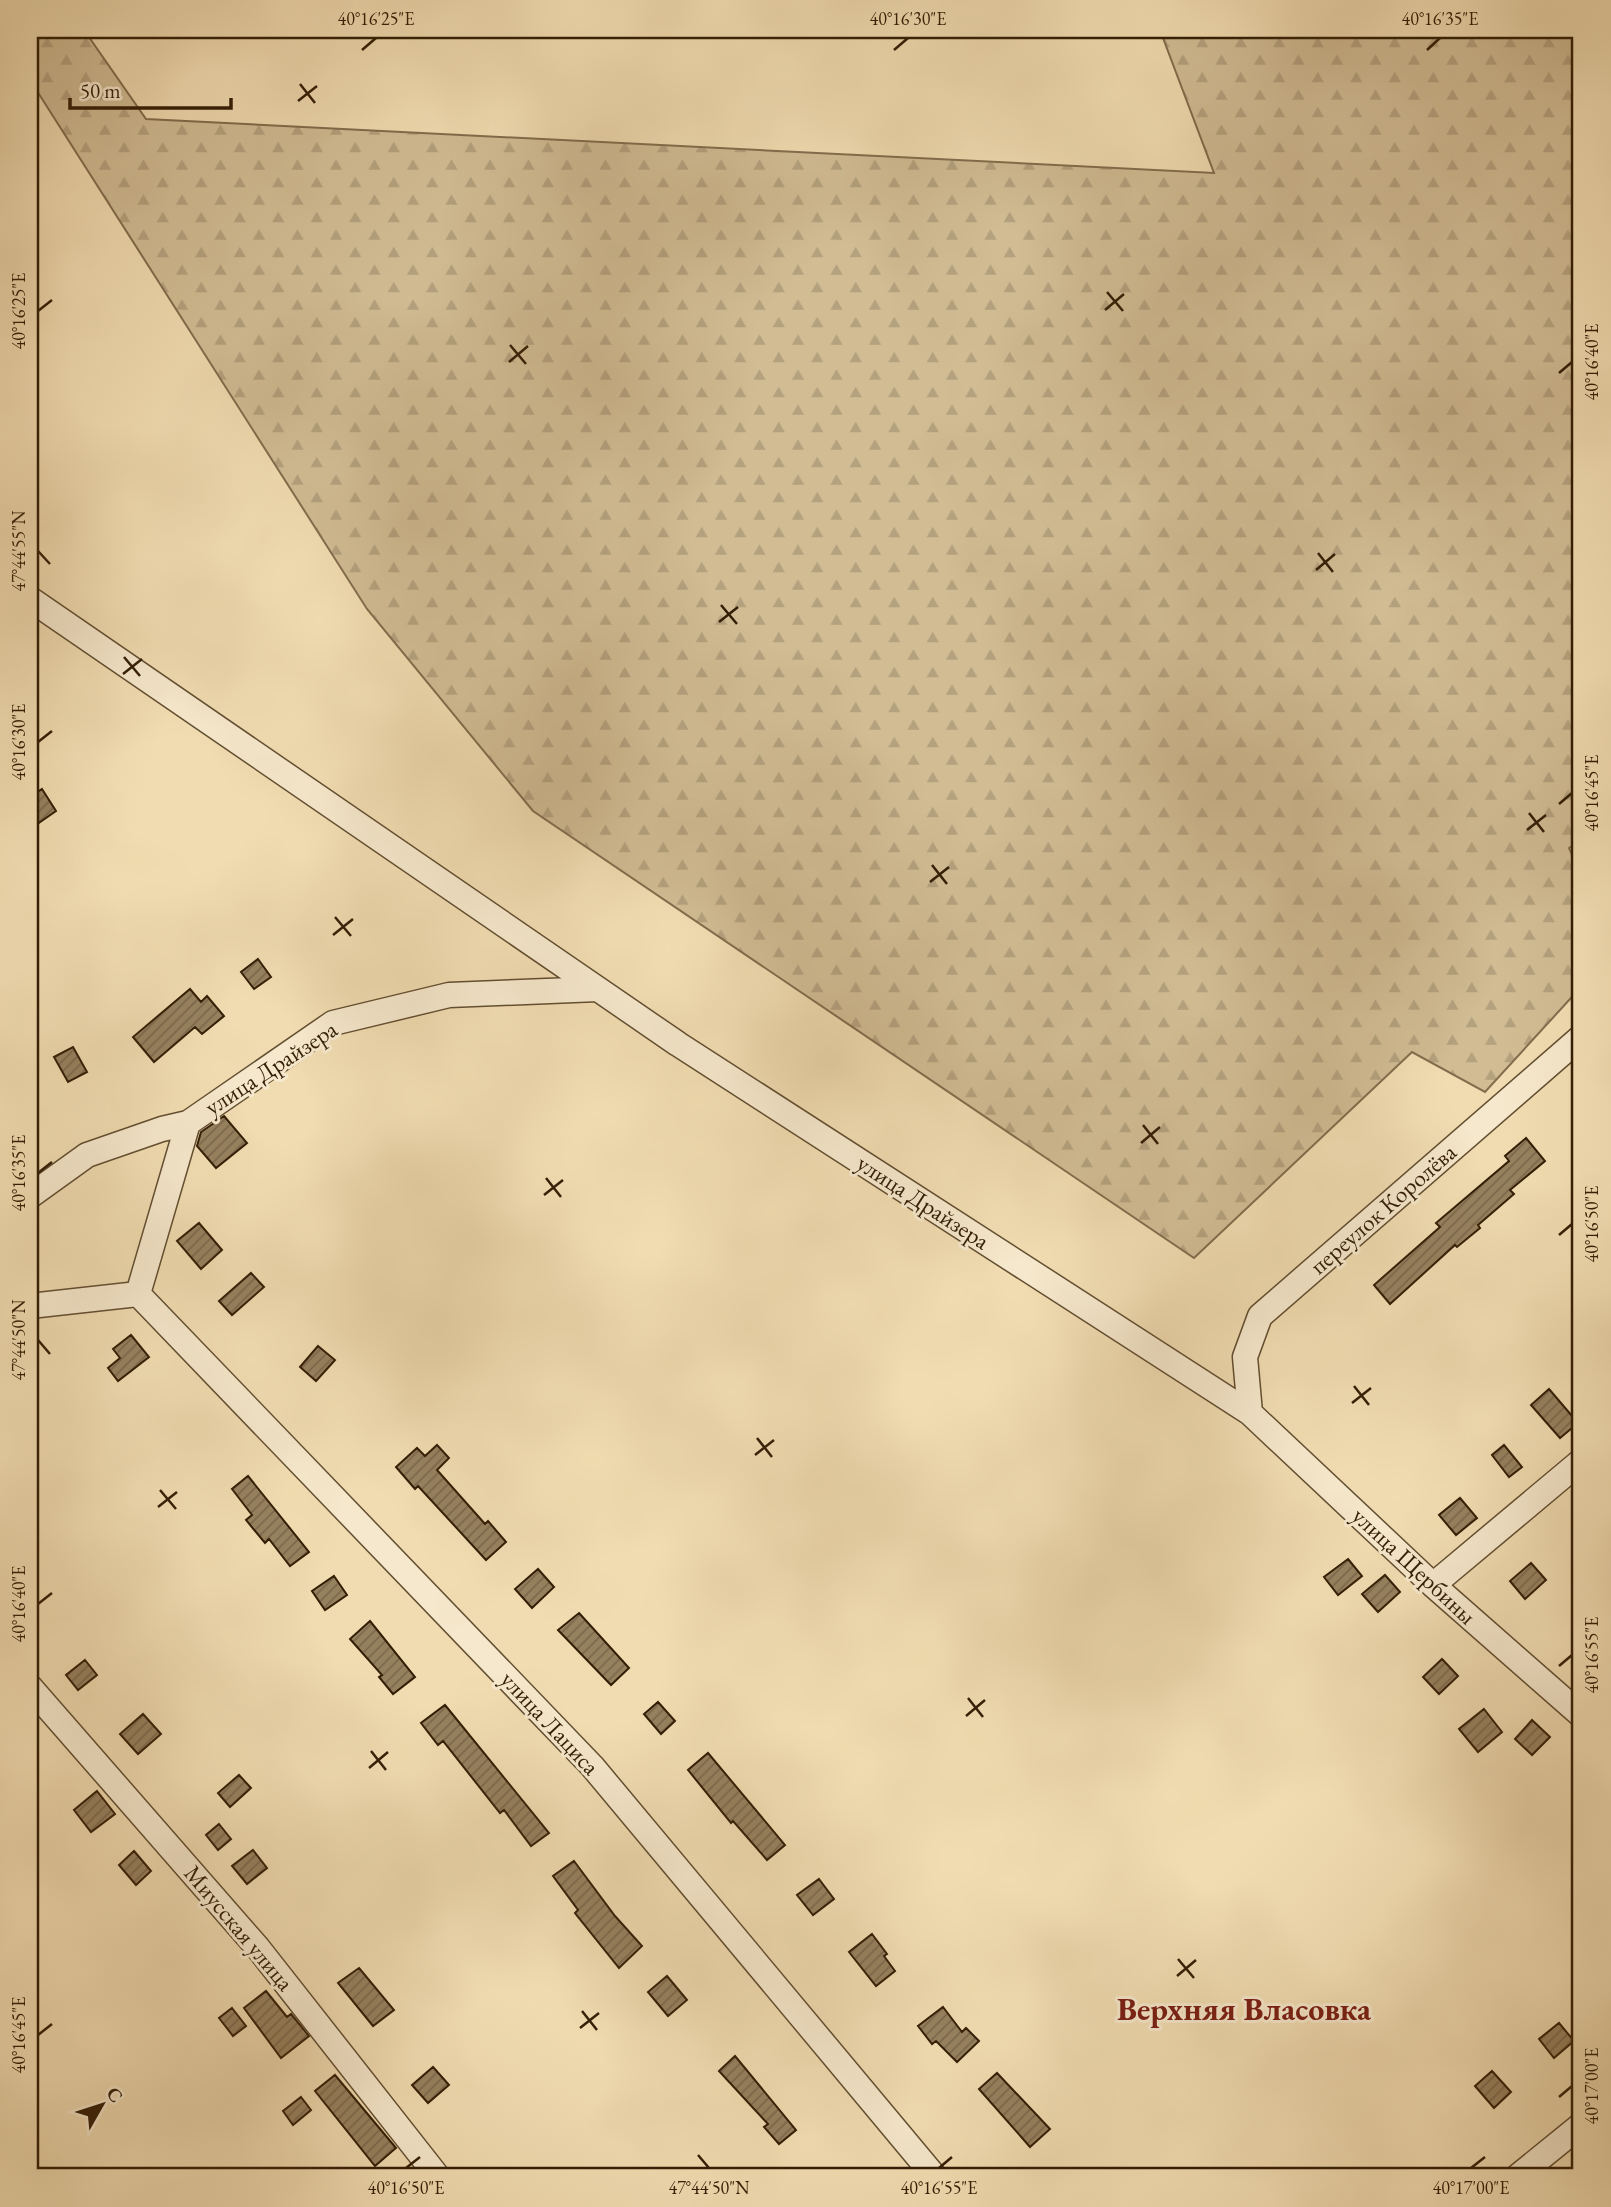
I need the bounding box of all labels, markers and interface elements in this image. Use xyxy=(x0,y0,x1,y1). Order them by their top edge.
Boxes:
text: 40°16'25"E xyxy=(338,7,414,30)
text: 40°16'30"E xyxy=(870,7,946,30)
text: 40°16'35"E xyxy=(1402,7,1478,30)
scale bar xyxy=(70,66,231,110)
text: 50 m xyxy=(80,77,121,104)
text: 40°16'25"E xyxy=(7,273,30,349)
text: 40°16'40"E xyxy=(1580,324,1603,400)
text: 47°44'55"N xyxy=(7,510,30,591)
text: 40°16'30"E xyxy=(7,704,30,780)
text: 40°16'45"E xyxy=(1580,755,1603,831)
street label: улица Драйзера xyxy=(199,1013,343,1122)
text: 40°16'35"E xyxy=(7,1135,30,1211)
street label: переулок Королёва xyxy=(1303,1136,1463,1281)
street label: улица Драйзера xyxy=(851,1147,996,1256)
text: 40°16'50"E xyxy=(1580,1186,1603,1262)
text: 47°44'50"N xyxy=(7,1299,30,1380)
street label: улица Щербины xyxy=(1346,1500,1483,1631)
text: 40°16'40"E xyxy=(7,1566,30,1642)
text: 40°16'55"E xyxy=(1580,1617,1603,1693)
street label: улица Лациса xyxy=(494,1664,607,1782)
street label: Миусская улица xyxy=(178,1858,301,1997)
district label: Верхняя Власовка xyxy=(1117,1988,1372,2030)
text: 40°16'45"E xyxy=(7,1997,30,2073)
text: 40°17'00"E xyxy=(1580,2048,1603,2124)
north arrow xyxy=(66,2070,136,2140)
text: С xyxy=(101,2082,129,2108)
text: 40°16'50"E xyxy=(368,2176,444,2199)
text: 47°44'50"N xyxy=(669,2176,750,2199)
text: 40°16'55"E xyxy=(901,2176,977,2199)
text: 40°17'00"E xyxy=(1433,2176,1509,2199)

